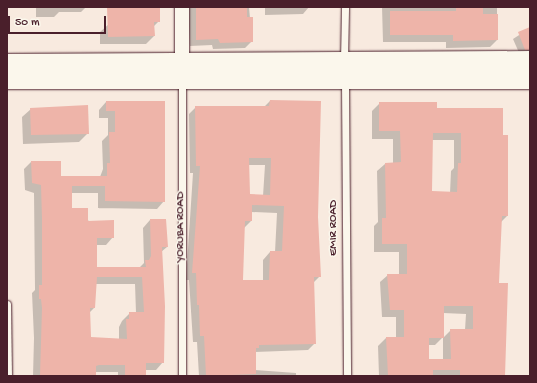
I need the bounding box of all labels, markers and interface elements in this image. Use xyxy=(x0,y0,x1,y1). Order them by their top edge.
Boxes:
scale bar xyxy=(10,8,108,34)
text: 50 m xyxy=(15,16,40,30)
street label: YORUBA ROAD xyxy=(175,192,189,262)
street label: EMIR ROAD xyxy=(328,200,342,256)

